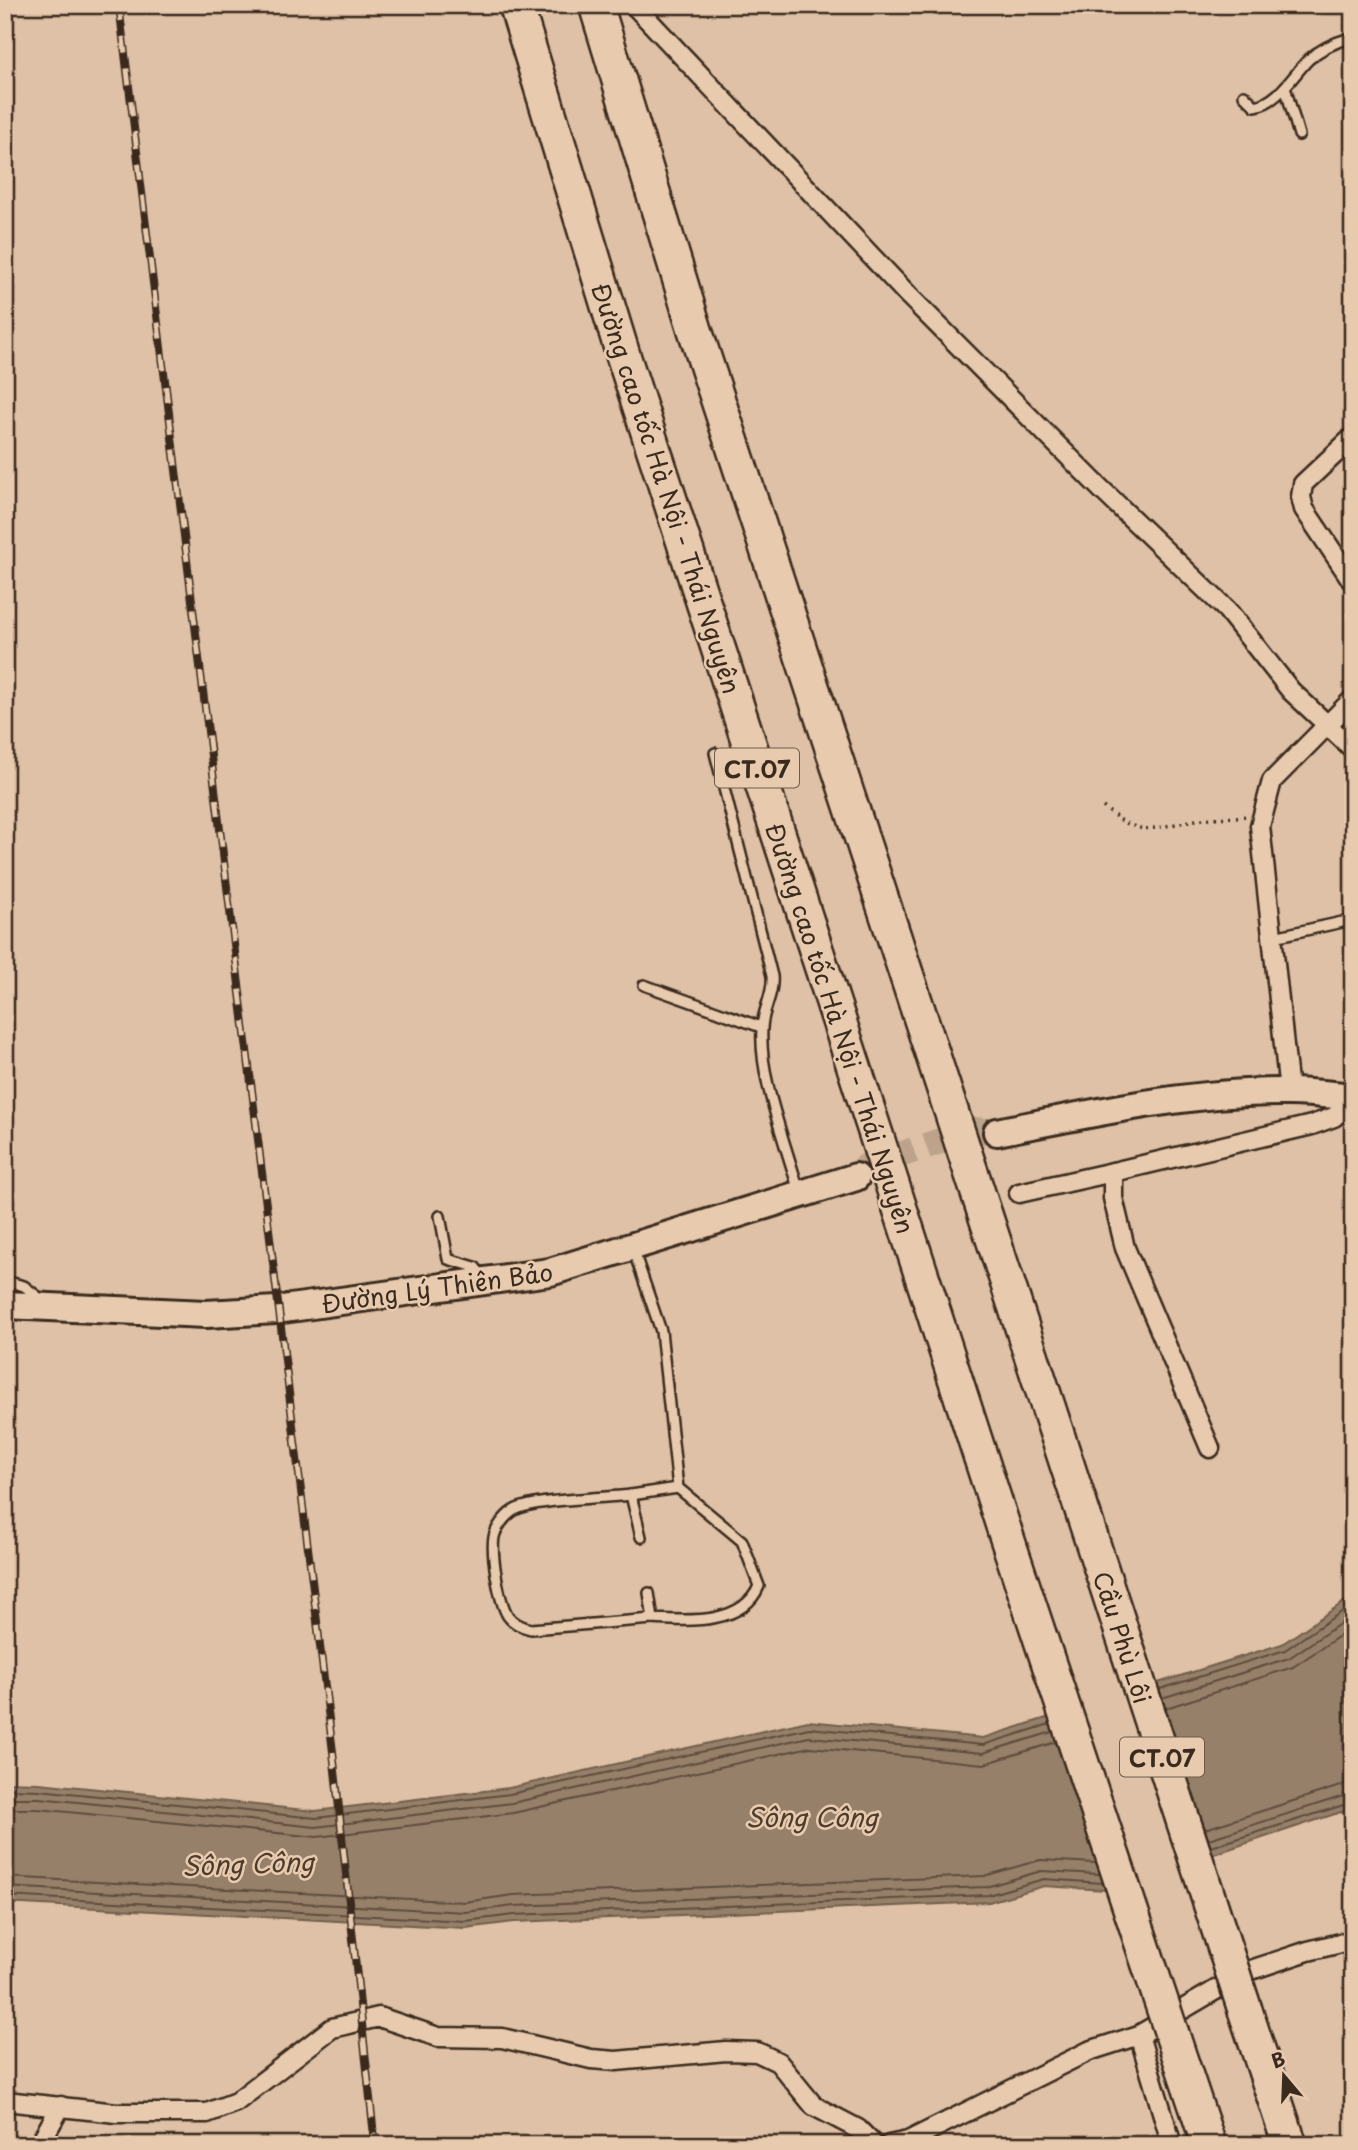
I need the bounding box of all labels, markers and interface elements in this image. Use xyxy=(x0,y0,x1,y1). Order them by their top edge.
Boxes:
street label: Đường cao tốc Hà Nội - Thái Nguyên xyxy=(583,278,751,698)
road number: CT.07 xyxy=(715,748,799,788)
street label: Đường cao tốc Hà Nội - Thái Nguyên xyxy=(757,818,925,1238)
street label: Đường Lý Thiên Bảo xyxy=(319,1253,555,1321)
street label: Cầu Phù Lôi xyxy=(1085,1566,1161,1708)
road number: CT.07 xyxy=(1120,1738,1204,1776)
water label: Sông Công xyxy=(746,1797,880,1836)
water label: Sông Công xyxy=(181,1841,316,1885)
north arrow xyxy=(1250,2042,1320,2112)
text: B xyxy=(1267,2044,1289,2074)

